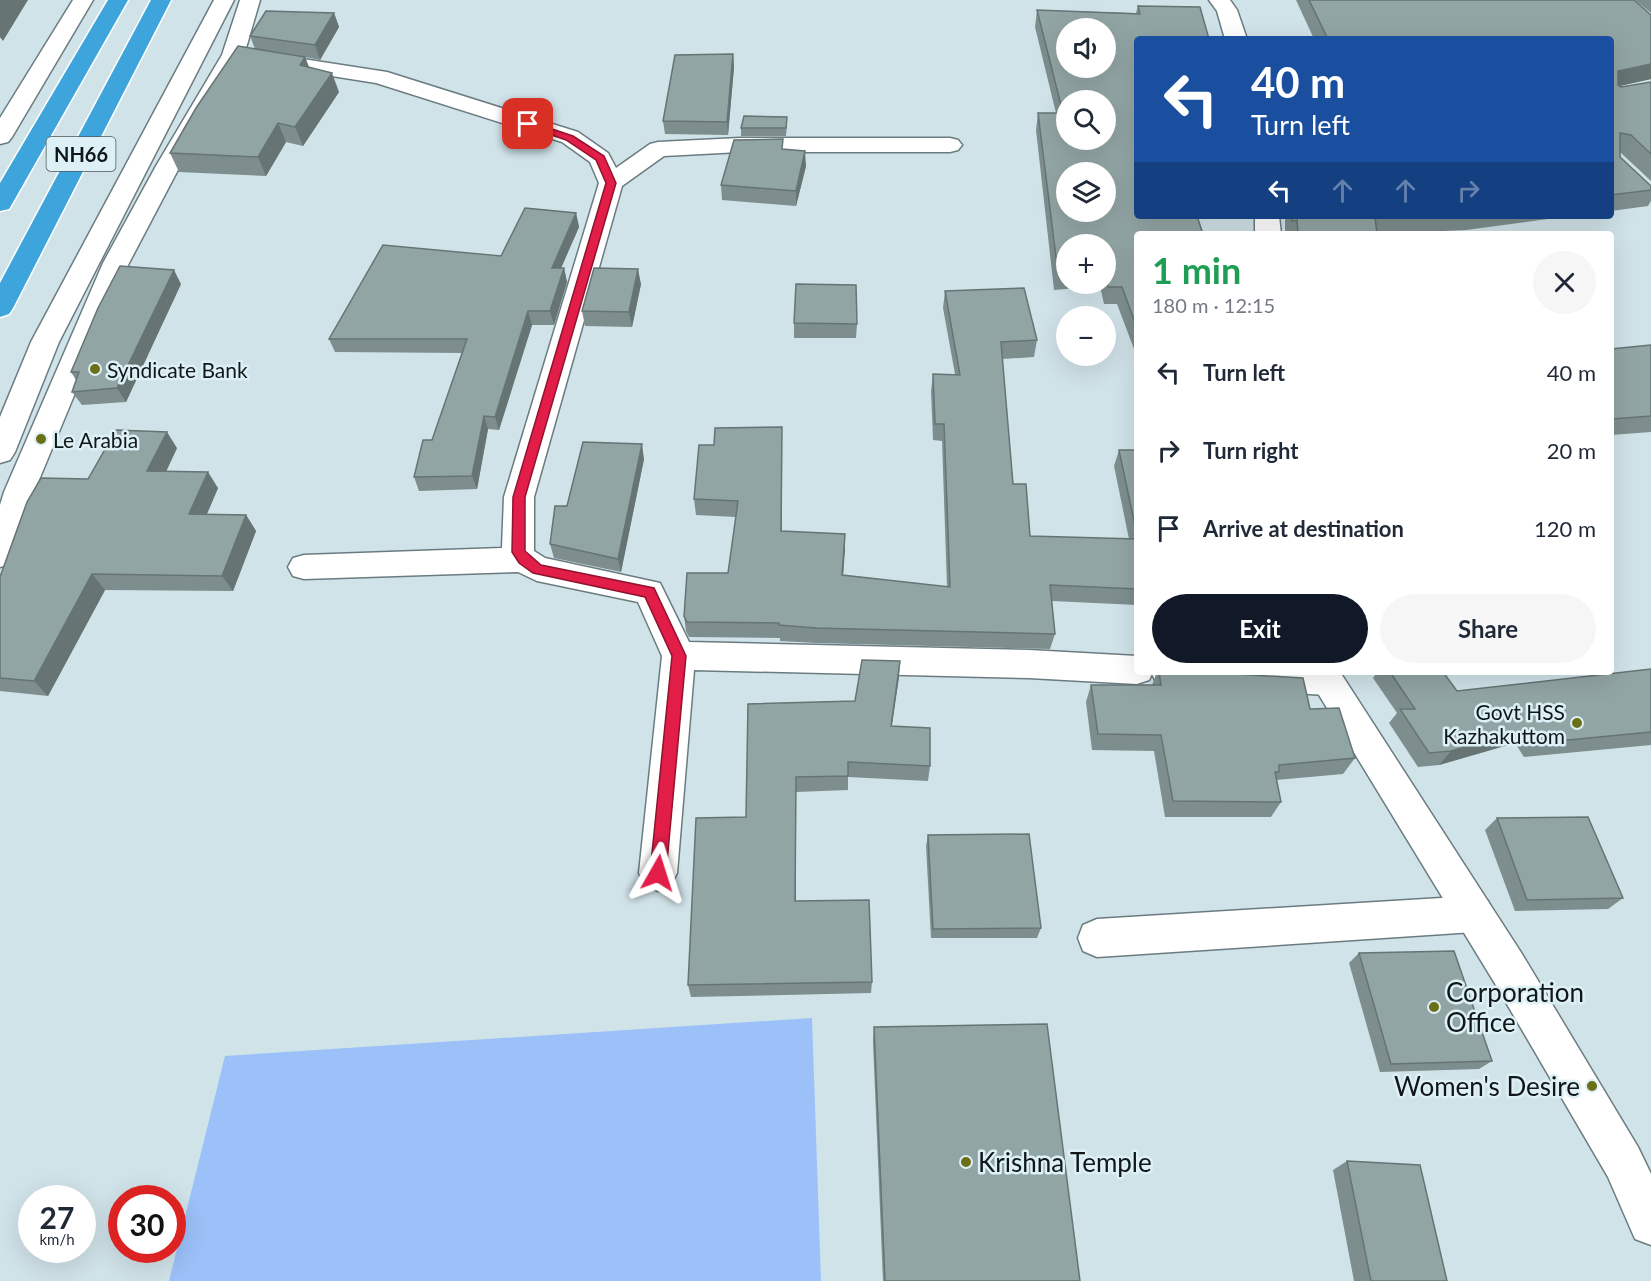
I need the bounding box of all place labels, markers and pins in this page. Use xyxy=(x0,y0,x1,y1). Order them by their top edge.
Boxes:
pin xyxy=(502,98,553,149)
place label: Syndicate Bank xyxy=(107,357,248,382)
marker: Syndicate Bank xyxy=(88,362,102,376)
place label: Le Arabia xyxy=(53,427,138,452)
marker: Le Arabia xyxy=(34,432,48,446)
place label: Govt HSS Kazhakuttom xyxy=(1443,699,1565,748)
marker: Govt HSS Kazhakuttom xyxy=(1570,716,1584,730)
place label: Corporation Office xyxy=(1446,976,1584,1038)
marker: Corporation Office xyxy=(1427,1000,1441,1014)
place label: Women's Desire xyxy=(1394,1070,1580,1102)
marker: Women's Desire xyxy=(1585,1079,1599,1093)
place label: Krishna Temple xyxy=(978,1146,1152,1178)
marker: Krishna Temple xyxy=(959,1155,973,1169)

